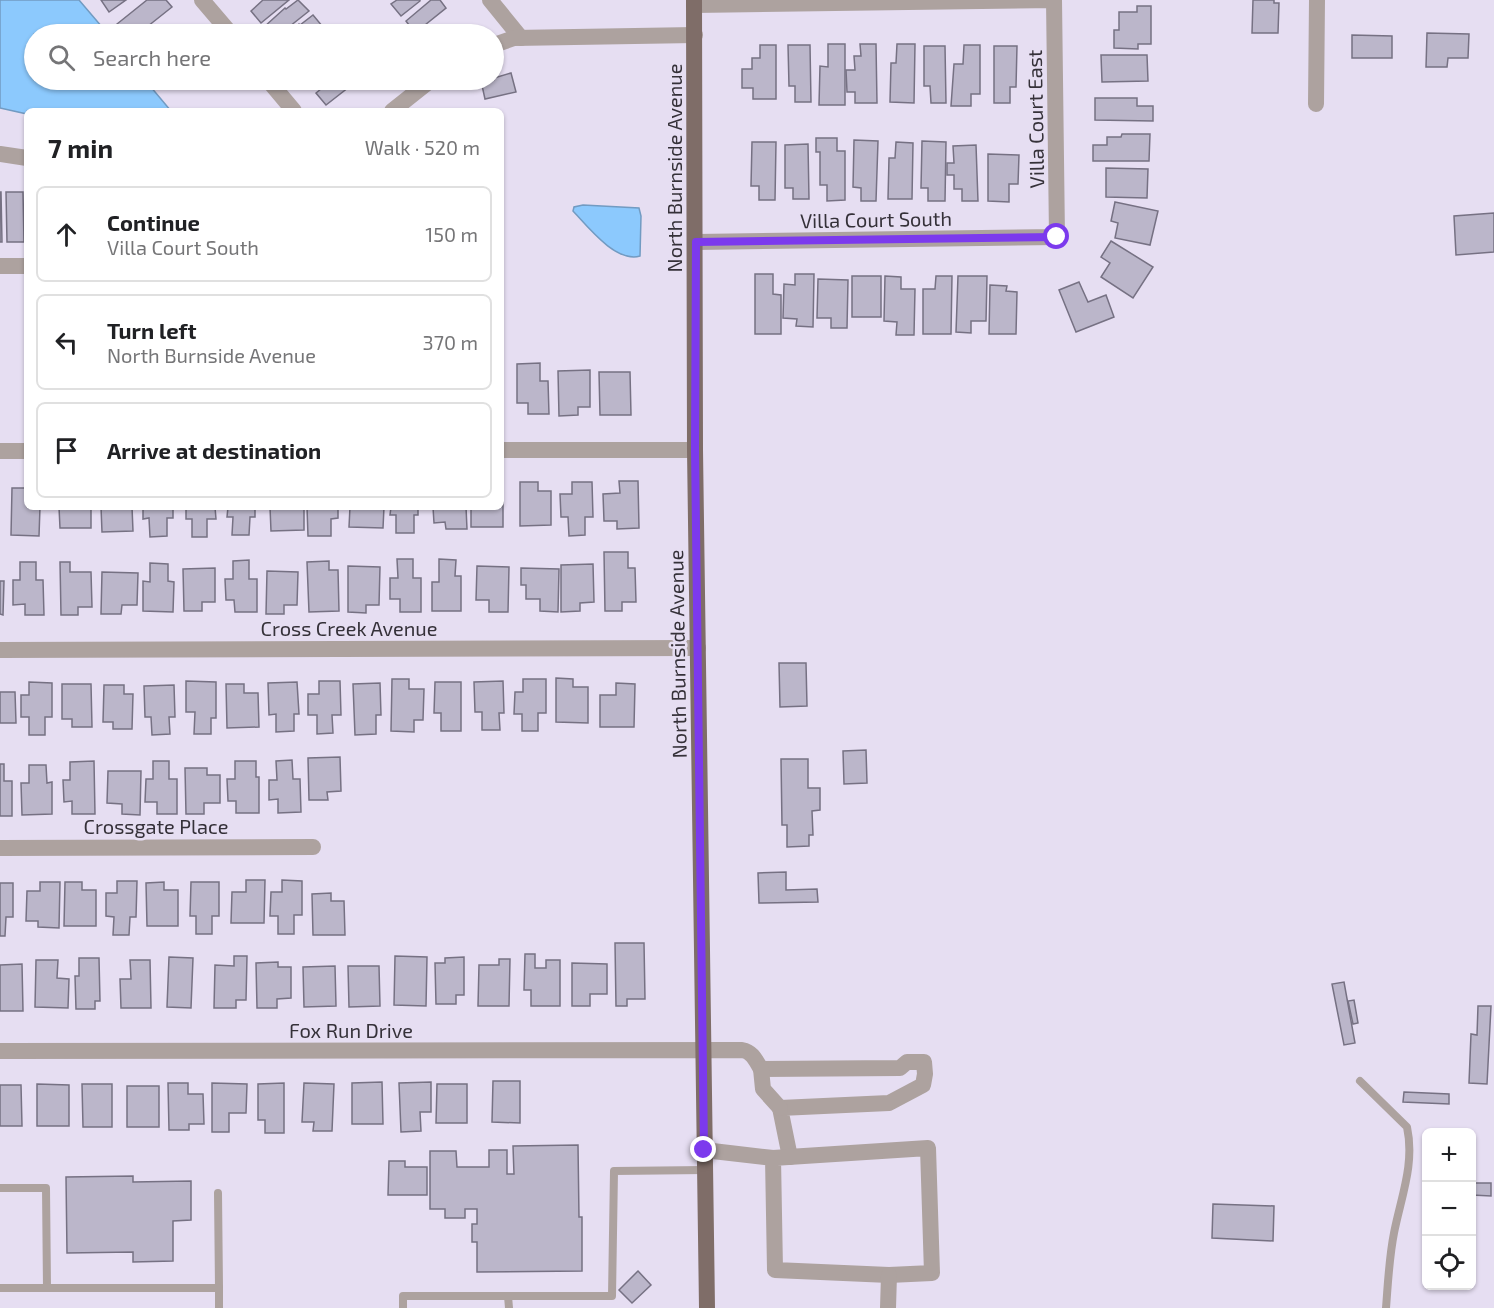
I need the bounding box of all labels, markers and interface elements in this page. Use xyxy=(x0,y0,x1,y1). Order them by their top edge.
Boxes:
search box xyxy=(24,24,504,90)
icon: search xyxy=(45,41,78,74)
text: Search here xyxy=(93,44,211,70)
street label: Villa Court East xyxy=(1022,49,1048,189)
street label: North Burnside Avenue xyxy=(662,64,686,272)
text: 7 min xyxy=(48,132,113,163)
text: Walk · 520 m xyxy=(365,135,480,159)
street label: Villa Court South xyxy=(800,206,952,232)
text: Continue xyxy=(107,209,200,235)
icon: ahead xyxy=(50,218,83,251)
text: 150 m xyxy=(425,222,478,246)
route start xyxy=(1043,223,1069,249)
text: Villa Court South xyxy=(107,235,259,259)
text: Turn left xyxy=(107,317,196,343)
icon: left xyxy=(50,326,83,359)
text: 370 m xyxy=(423,330,478,354)
text: North Burnside Avenue xyxy=(107,343,316,367)
icon: arrive xyxy=(50,434,83,467)
text: Arrive at destination xyxy=(107,437,321,463)
street label: North Burnside Avenue xyxy=(663,549,691,759)
street label: Cross Creek Avenue xyxy=(261,616,437,640)
street label: Crossgate Place xyxy=(84,814,228,838)
street label: Fox Run Drive xyxy=(289,1018,413,1042)
map controls xyxy=(1422,1128,1476,1290)
button: + xyxy=(1422,1128,1476,1182)
route end xyxy=(690,1136,716,1162)
button: − xyxy=(1422,1182,1476,1236)
button: locate xyxy=(1422,1236,1476,1290)

